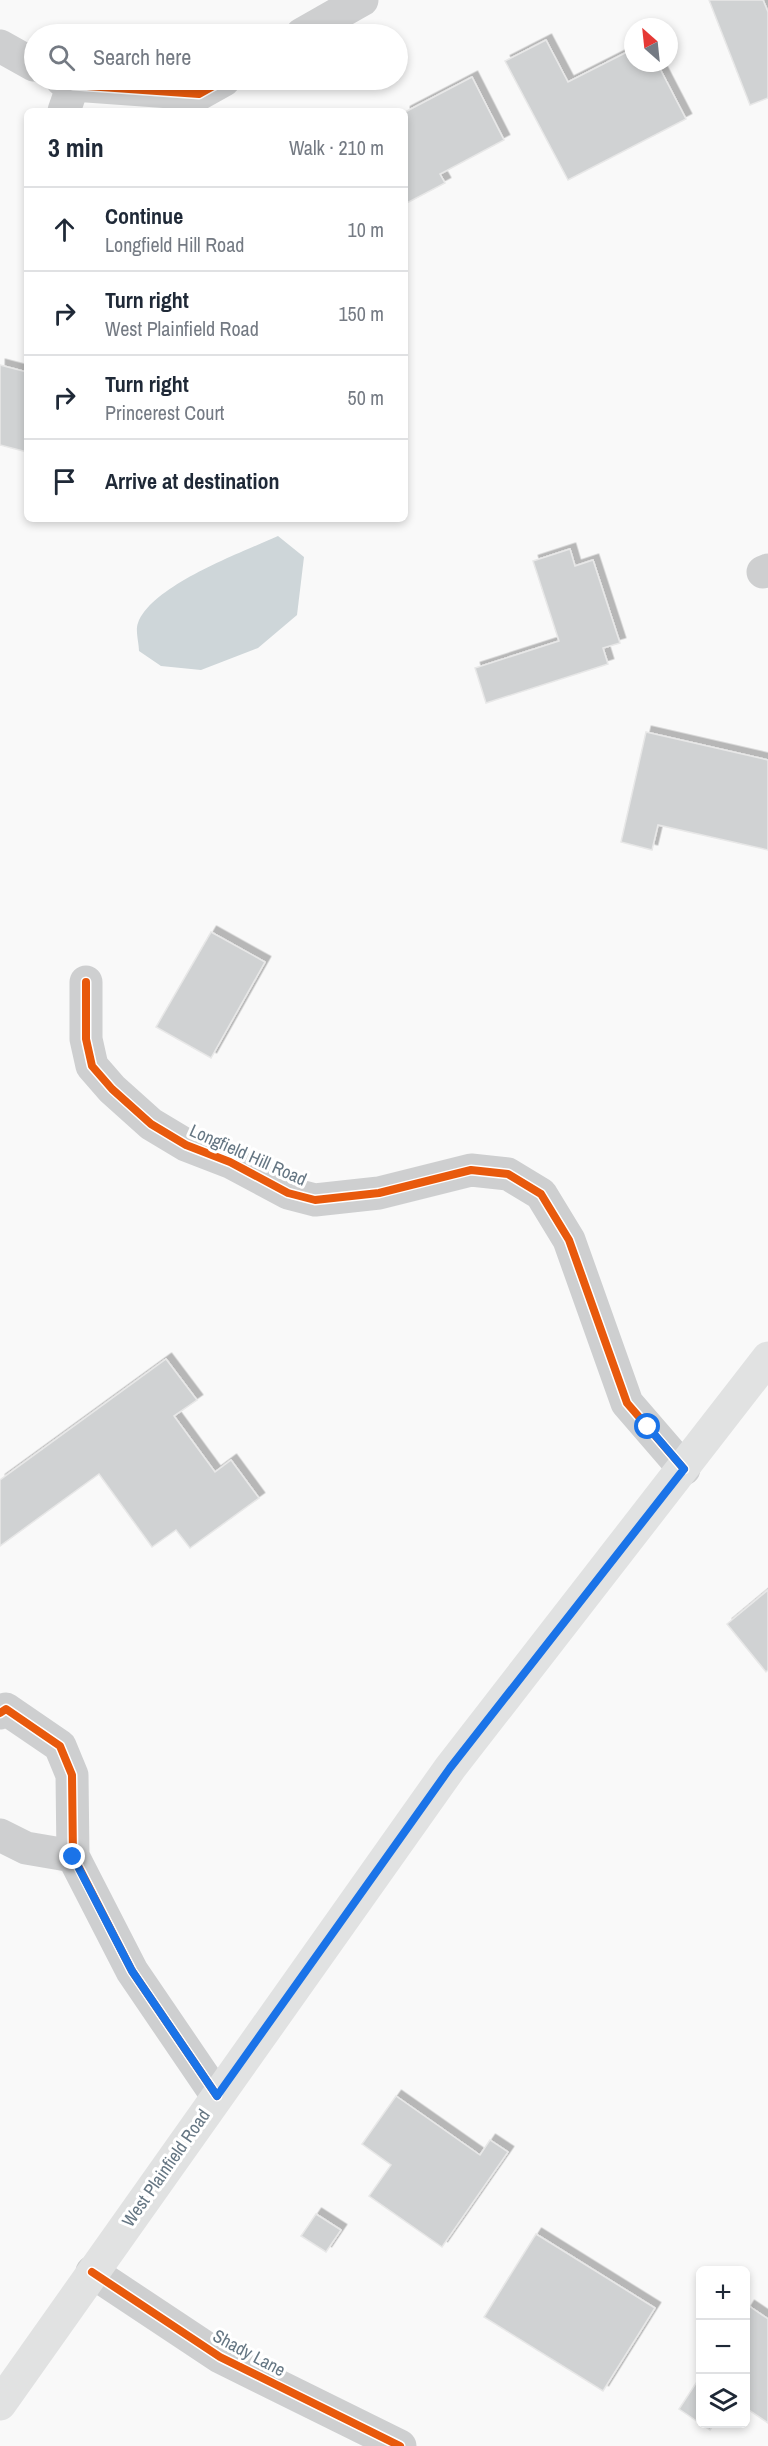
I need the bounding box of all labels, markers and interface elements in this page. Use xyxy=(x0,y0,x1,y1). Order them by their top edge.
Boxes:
north arrow xyxy=(624,18,678,72)
search box xyxy=(24,24,408,90)
icon: search xyxy=(45,41,78,74)
text: Search here xyxy=(93,42,191,72)
text: 3 min xyxy=(48,130,104,165)
text: Walk · 210 m xyxy=(289,134,384,161)
text: Continue xyxy=(105,201,183,231)
icon: ahead xyxy=(48,213,81,246)
text: 10 m xyxy=(348,216,384,243)
text: Longfield Hill Road xyxy=(105,231,244,258)
text: Turn right xyxy=(105,285,189,315)
icon: right xyxy=(48,297,81,330)
text: 150 m xyxy=(338,300,384,327)
text: West Plainfield Road xyxy=(105,315,259,342)
text: Turn right xyxy=(105,369,189,399)
icon: right xyxy=(48,381,81,414)
text: 50 m xyxy=(348,384,384,411)
text: Princerest Court xyxy=(105,399,224,426)
icon: arrive xyxy=(48,465,81,498)
text: Arrive at destination xyxy=(105,466,279,496)
street label: Longfield Hill Road xyxy=(186,1118,311,1191)
route start xyxy=(634,1413,660,1439)
route end xyxy=(59,1843,85,1869)
street label: West Plainfield Road xyxy=(116,2104,216,2232)
map controls xyxy=(696,2266,750,2428)
button: + xyxy=(696,2266,750,2320)
button: − xyxy=(696,2320,750,2374)
street label: Shady Lane xyxy=(209,2323,290,2382)
button: layers xyxy=(696,2374,750,2428)

